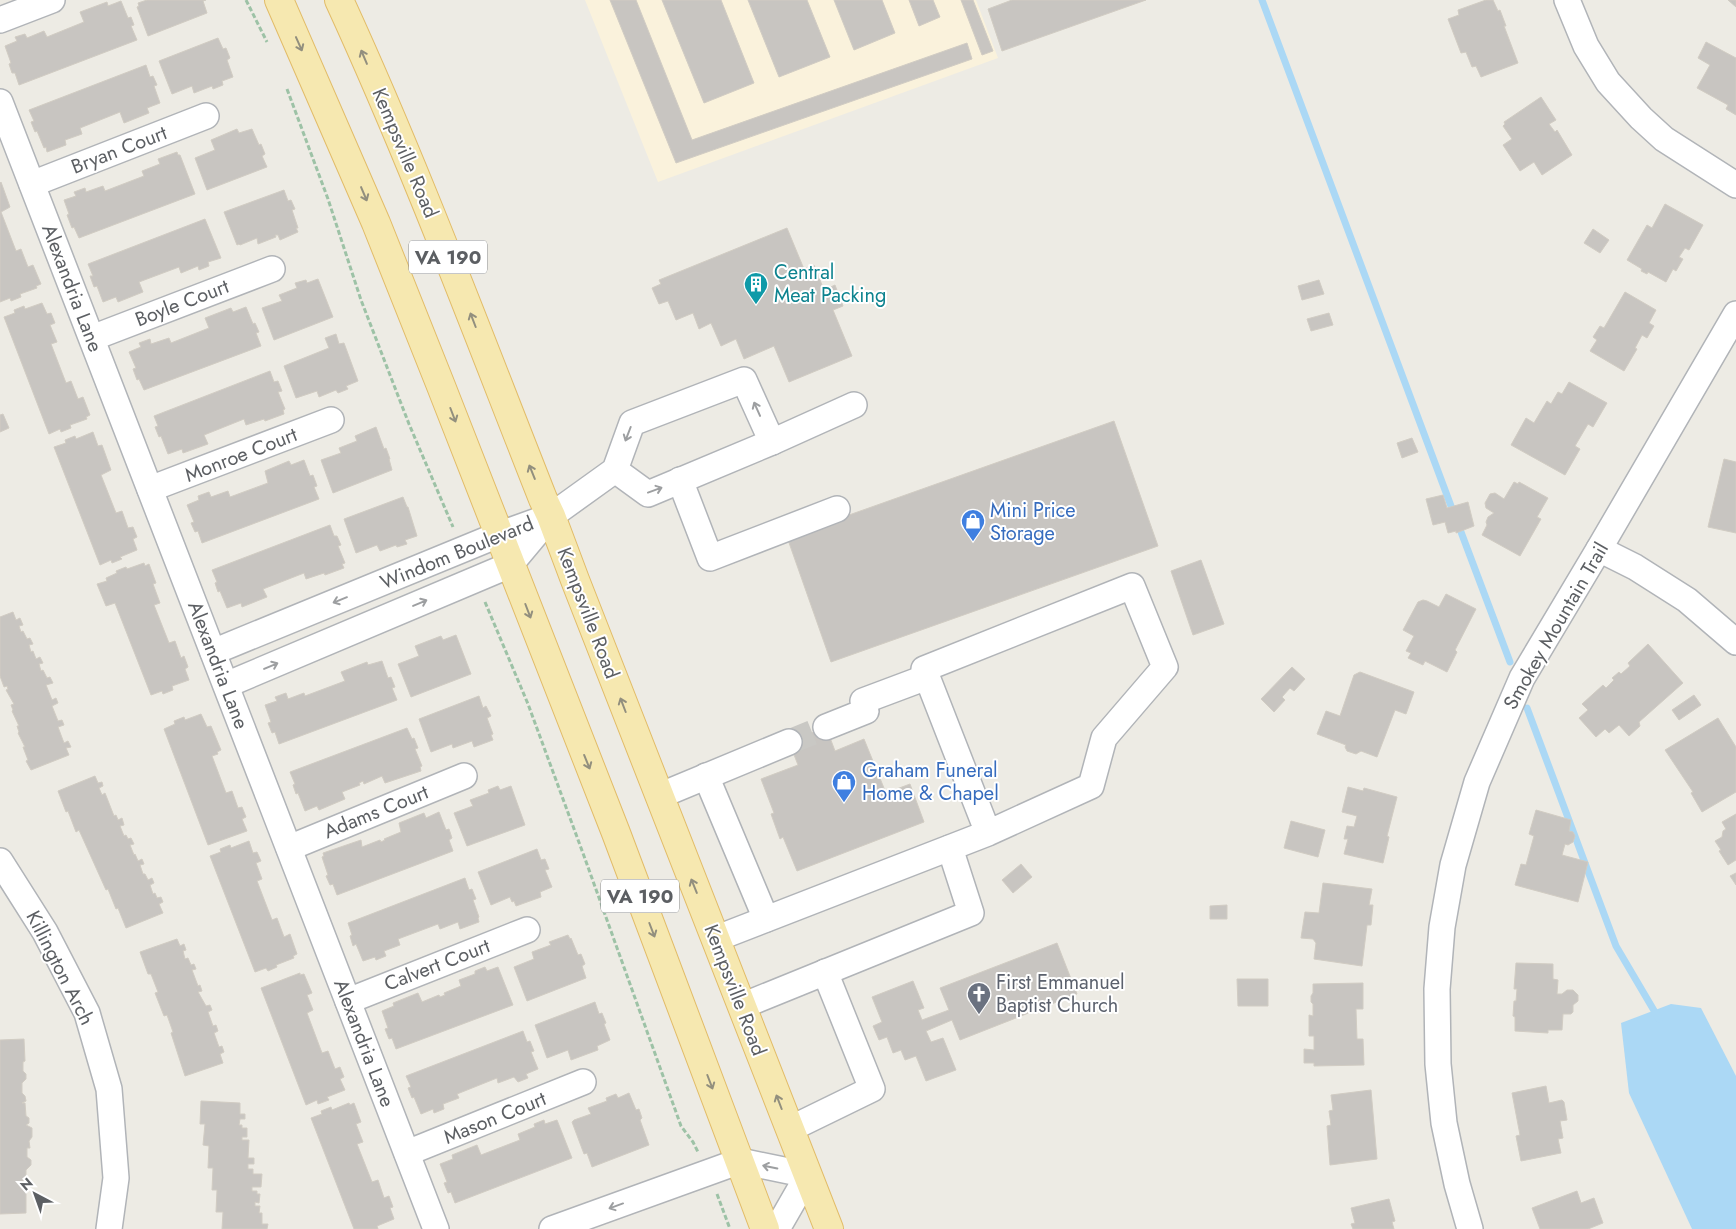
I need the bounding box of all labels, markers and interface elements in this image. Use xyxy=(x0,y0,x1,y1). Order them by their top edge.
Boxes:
one-way arrow xyxy=(295,36,304,51)
one-way arrow xyxy=(359,50,369,65)
street label: Kempsville Road xyxy=(365,84,445,222)
street label: Bryan Court xyxy=(67,118,171,182)
one-way arrow xyxy=(359,186,369,201)
street label: Alexandria Lane xyxy=(34,220,110,356)
road number: VA 190 xyxy=(409,240,487,274)
place label: Central Meat Packing xyxy=(774,258,886,310)
building icon: Central Meat Packing xyxy=(743,271,769,305)
street label: Boyle Court xyxy=(131,272,233,334)
one-way arrow xyxy=(468,313,477,328)
one-way arrow xyxy=(751,402,761,417)
one-way arrow xyxy=(448,407,458,422)
street label: Monroe Court xyxy=(181,420,302,490)
one-way arrow xyxy=(623,426,632,441)
one-way arrow xyxy=(527,464,536,480)
one-way arrow xyxy=(647,485,662,494)
place label: Mini Price Storage xyxy=(990,496,1076,548)
shop icon: Mini Price Storage xyxy=(960,508,986,542)
street label: Windom Boulevard xyxy=(376,509,538,597)
street label: Smokey Mountain Trail xyxy=(1496,537,1616,715)
street label: Kempsville Road xyxy=(550,543,626,683)
one-way arrow xyxy=(333,596,348,605)
street label: Alexandria Lane xyxy=(180,597,256,733)
one-way arrow xyxy=(412,598,428,607)
one-way arrow xyxy=(524,602,533,618)
one-way arrow xyxy=(263,661,278,671)
one-way arrow xyxy=(618,698,628,713)
one-way arrow xyxy=(583,754,593,769)
place label: Graham Funeral Home & Chapel xyxy=(862,756,999,808)
shop icon: Graham Funeral Home & Chapel xyxy=(831,769,857,803)
street label: Adams Court xyxy=(319,778,433,846)
road number: VA 190 xyxy=(601,879,679,912)
one-way arrow xyxy=(689,879,699,894)
street label: Killington Arch xyxy=(19,906,101,1030)
street label: Kempsville Road xyxy=(697,920,773,1060)
one-way arrow xyxy=(648,922,657,937)
street label: Calvert Court xyxy=(380,931,494,998)
place label: First Emmanuel Baptist Church xyxy=(996,968,1125,1020)
street label: Alexandria Lane xyxy=(326,975,402,1111)
church icon: First Emmanuel Baptist Church xyxy=(966,981,992,1015)
one-way arrow xyxy=(706,1074,715,1089)
street label: Mason Court xyxy=(439,1084,551,1152)
one-way arrow xyxy=(774,1095,783,1110)
one-way arrow xyxy=(763,1162,779,1172)
north arrow xyxy=(10,1169,60,1219)
text: N xyxy=(16,1173,37,1195)
one-way arrow xyxy=(609,1202,624,1211)

